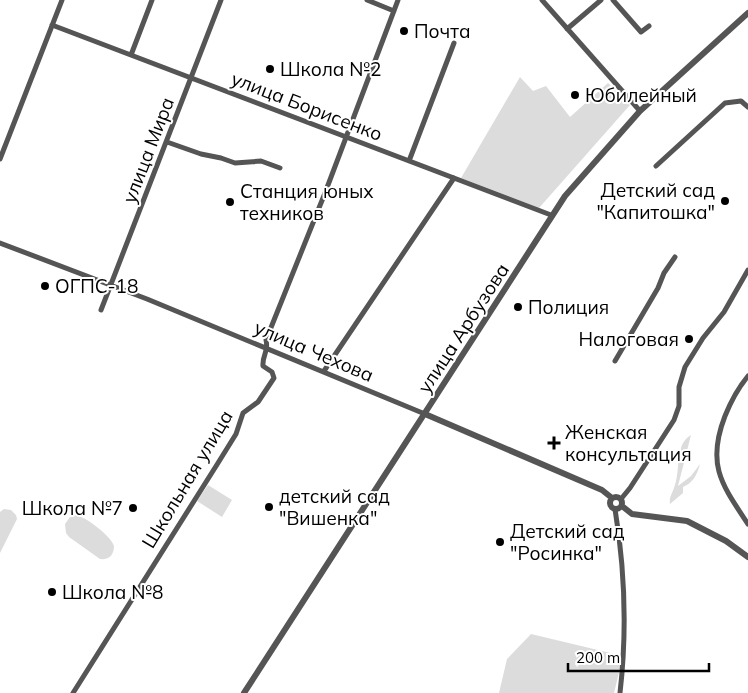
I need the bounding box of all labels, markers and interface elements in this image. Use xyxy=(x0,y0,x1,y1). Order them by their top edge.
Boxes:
place label: Почта xyxy=(414,19,471,43)
marker: Почта xyxy=(398,25,410,37)
place label: Школа №2 xyxy=(280,57,381,81)
marker: Школа №2 xyxy=(264,63,276,75)
street label: улица Борисенко xyxy=(228,66,386,146)
place label: Юбилейный xyxy=(585,83,697,107)
marker: Юбилейный xyxy=(569,89,581,101)
street label: улица Мира xyxy=(117,94,179,206)
place label: Детский сад "Капитошка" xyxy=(596,178,715,224)
place label: Станция юных техников xyxy=(240,179,374,225)
marker: Детский сад "Капитошка" xyxy=(719,195,731,207)
marker: Станция юных техников xyxy=(224,196,236,208)
street label: улица Арбузова xyxy=(412,259,514,397)
place label: ОГПС-18 xyxy=(55,274,138,298)
marker: ОГПС-18 xyxy=(39,280,51,292)
place label: Полиция xyxy=(528,295,609,319)
marker: Полиция xyxy=(512,301,524,313)
street label: улица Чехова xyxy=(251,315,377,387)
place label: Налоговая xyxy=(579,327,679,351)
marker: Налоговая xyxy=(683,333,695,345)
street label: Школьная улица xyxy=(136,406,238,552)
place label: Женская консультация xyxy=(565,420,692,466)
marker: Женская консультация xyxy=(547,436,561,450)
place label: детский сад "Вишенка" xyxy=(279,484,390,530)
place label: Школа №7 xyxy=(22,496,123,520)
marker: детский сад "Вишенка" xyxy=(263,501,275,513)
marker: Школа №7 xyxy=(127,502,139,514)
place label: Детский сад "Росинка" xyxy=(510,519,625,565)
marker: Детский сад "Росинка" xyxy=(494,536,506,548)
place label: Школа №8 xyxy=(62,580,163,604)
marker: Школа №8 xyxy=(46,586,58,598)
scale bar xyxy=(568,640,709,672)
text: 200 m xyxy=(576,648,620,667)

